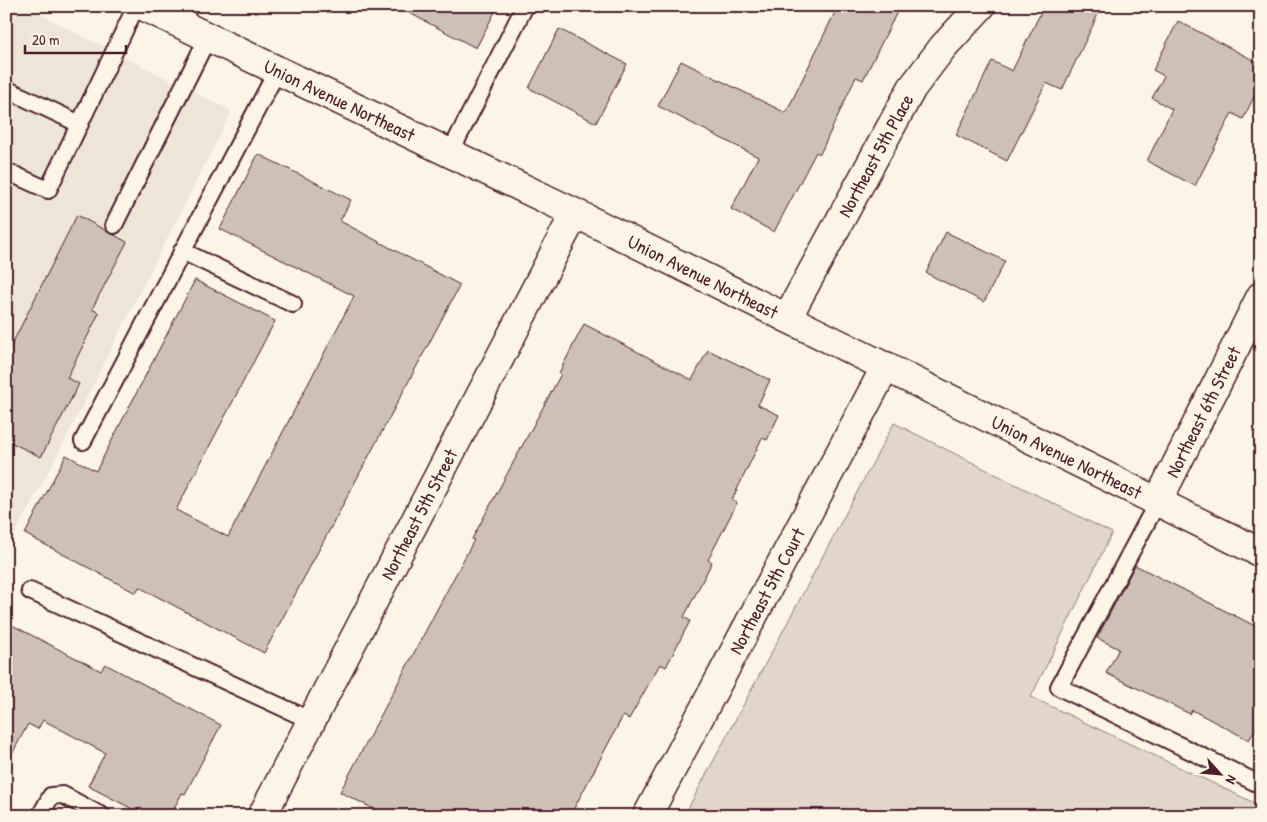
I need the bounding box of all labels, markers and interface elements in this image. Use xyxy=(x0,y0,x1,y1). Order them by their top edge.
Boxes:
scale bar xyxy=(25,22,126,54)
text: 20 m xyxy=(32,29,59,50)
street label: Union Avenue Northeast xyxy=(260,53,420,148)
street label: Northeast 5th Place xyxy=(831,89,920,222)
street label: Union Avenue Northeast xyxy=(623,228,783,325)
street label: Northeast 6th Street xyxy=(1159,341,1247,482)
street label: Union Avenue Northeast xyxy=(987,408,1147,505)
street label: Northeast 5th Street xyxy=(374,444,464,584)
street label: Northeast 5th Court xyxy=(722,523,811,658)
north arrow xyxy=(1194,750,1244,800)
text: N xyxy=(1222,772,1242,788)

